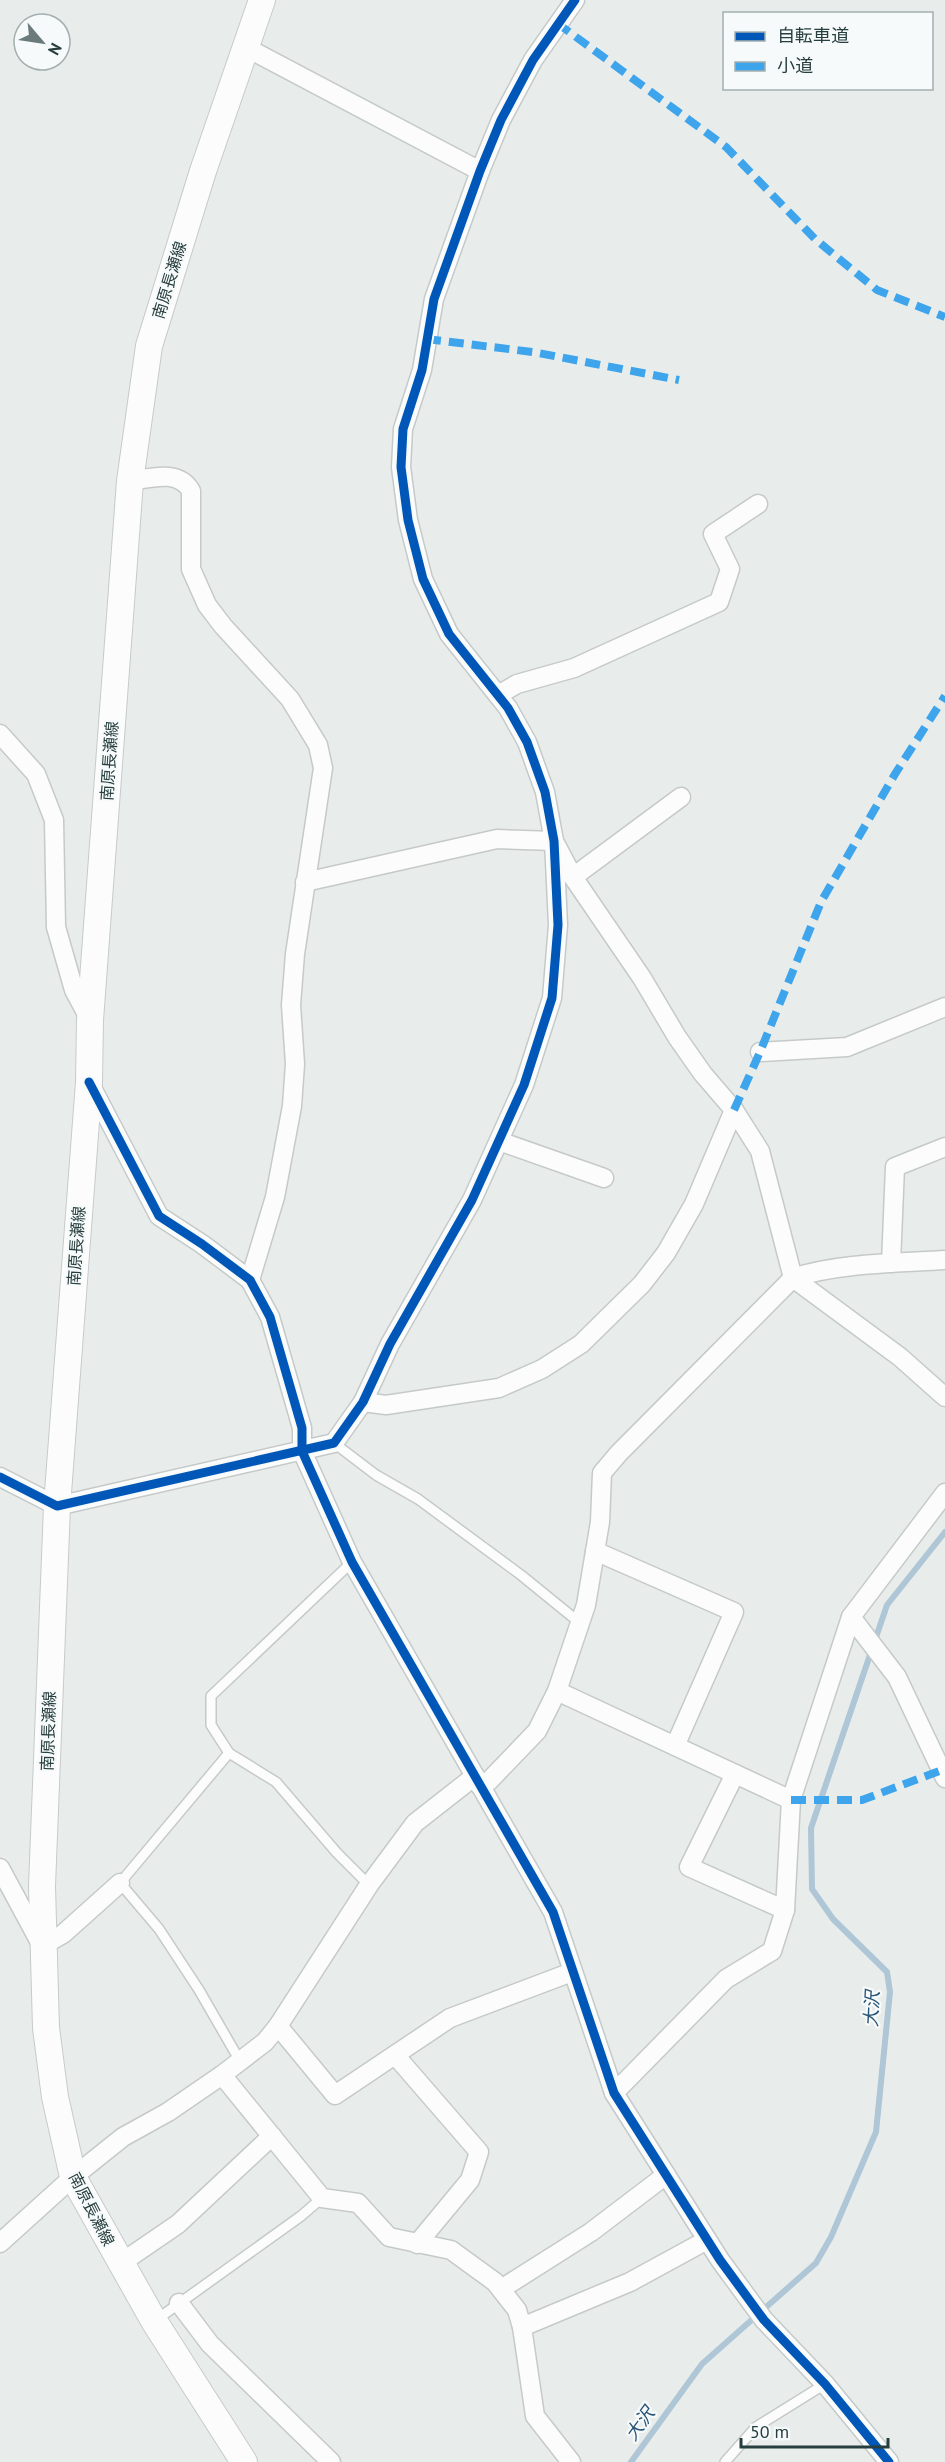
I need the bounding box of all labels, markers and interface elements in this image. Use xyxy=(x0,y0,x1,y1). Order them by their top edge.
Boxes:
north arrow xyxy=(12,12,72,72)
legend xyxy=(723,12,933,90)
text: 自転車道 xyxy=(777,24,849,47)
text: N xyxy=(44,40,66,59)
text: 小道 xyxy=(777,54,813,77)
street label: 南原長瀬線 xyxy=(148,239,190,321)
street label: 南原長瀬線 xyxy=(96,720,122,802)
street label: 南原長瀬線 xyxy=(63,1205,89,1287)
street label: 南原長瀬線 xyxy=(37,1691,59,1771)
water label: 大沢 xyxy=(859,1988,884,2028)
street label: 南原長瀬線 xyxy=(65,2169,119,2249)
water label: 大沢 xyxy=(620,2401,661,2445)
scale bar xyxy=(741,2411,888,2449)
text: 50 m xyxy=(750,2420,789,2443)

